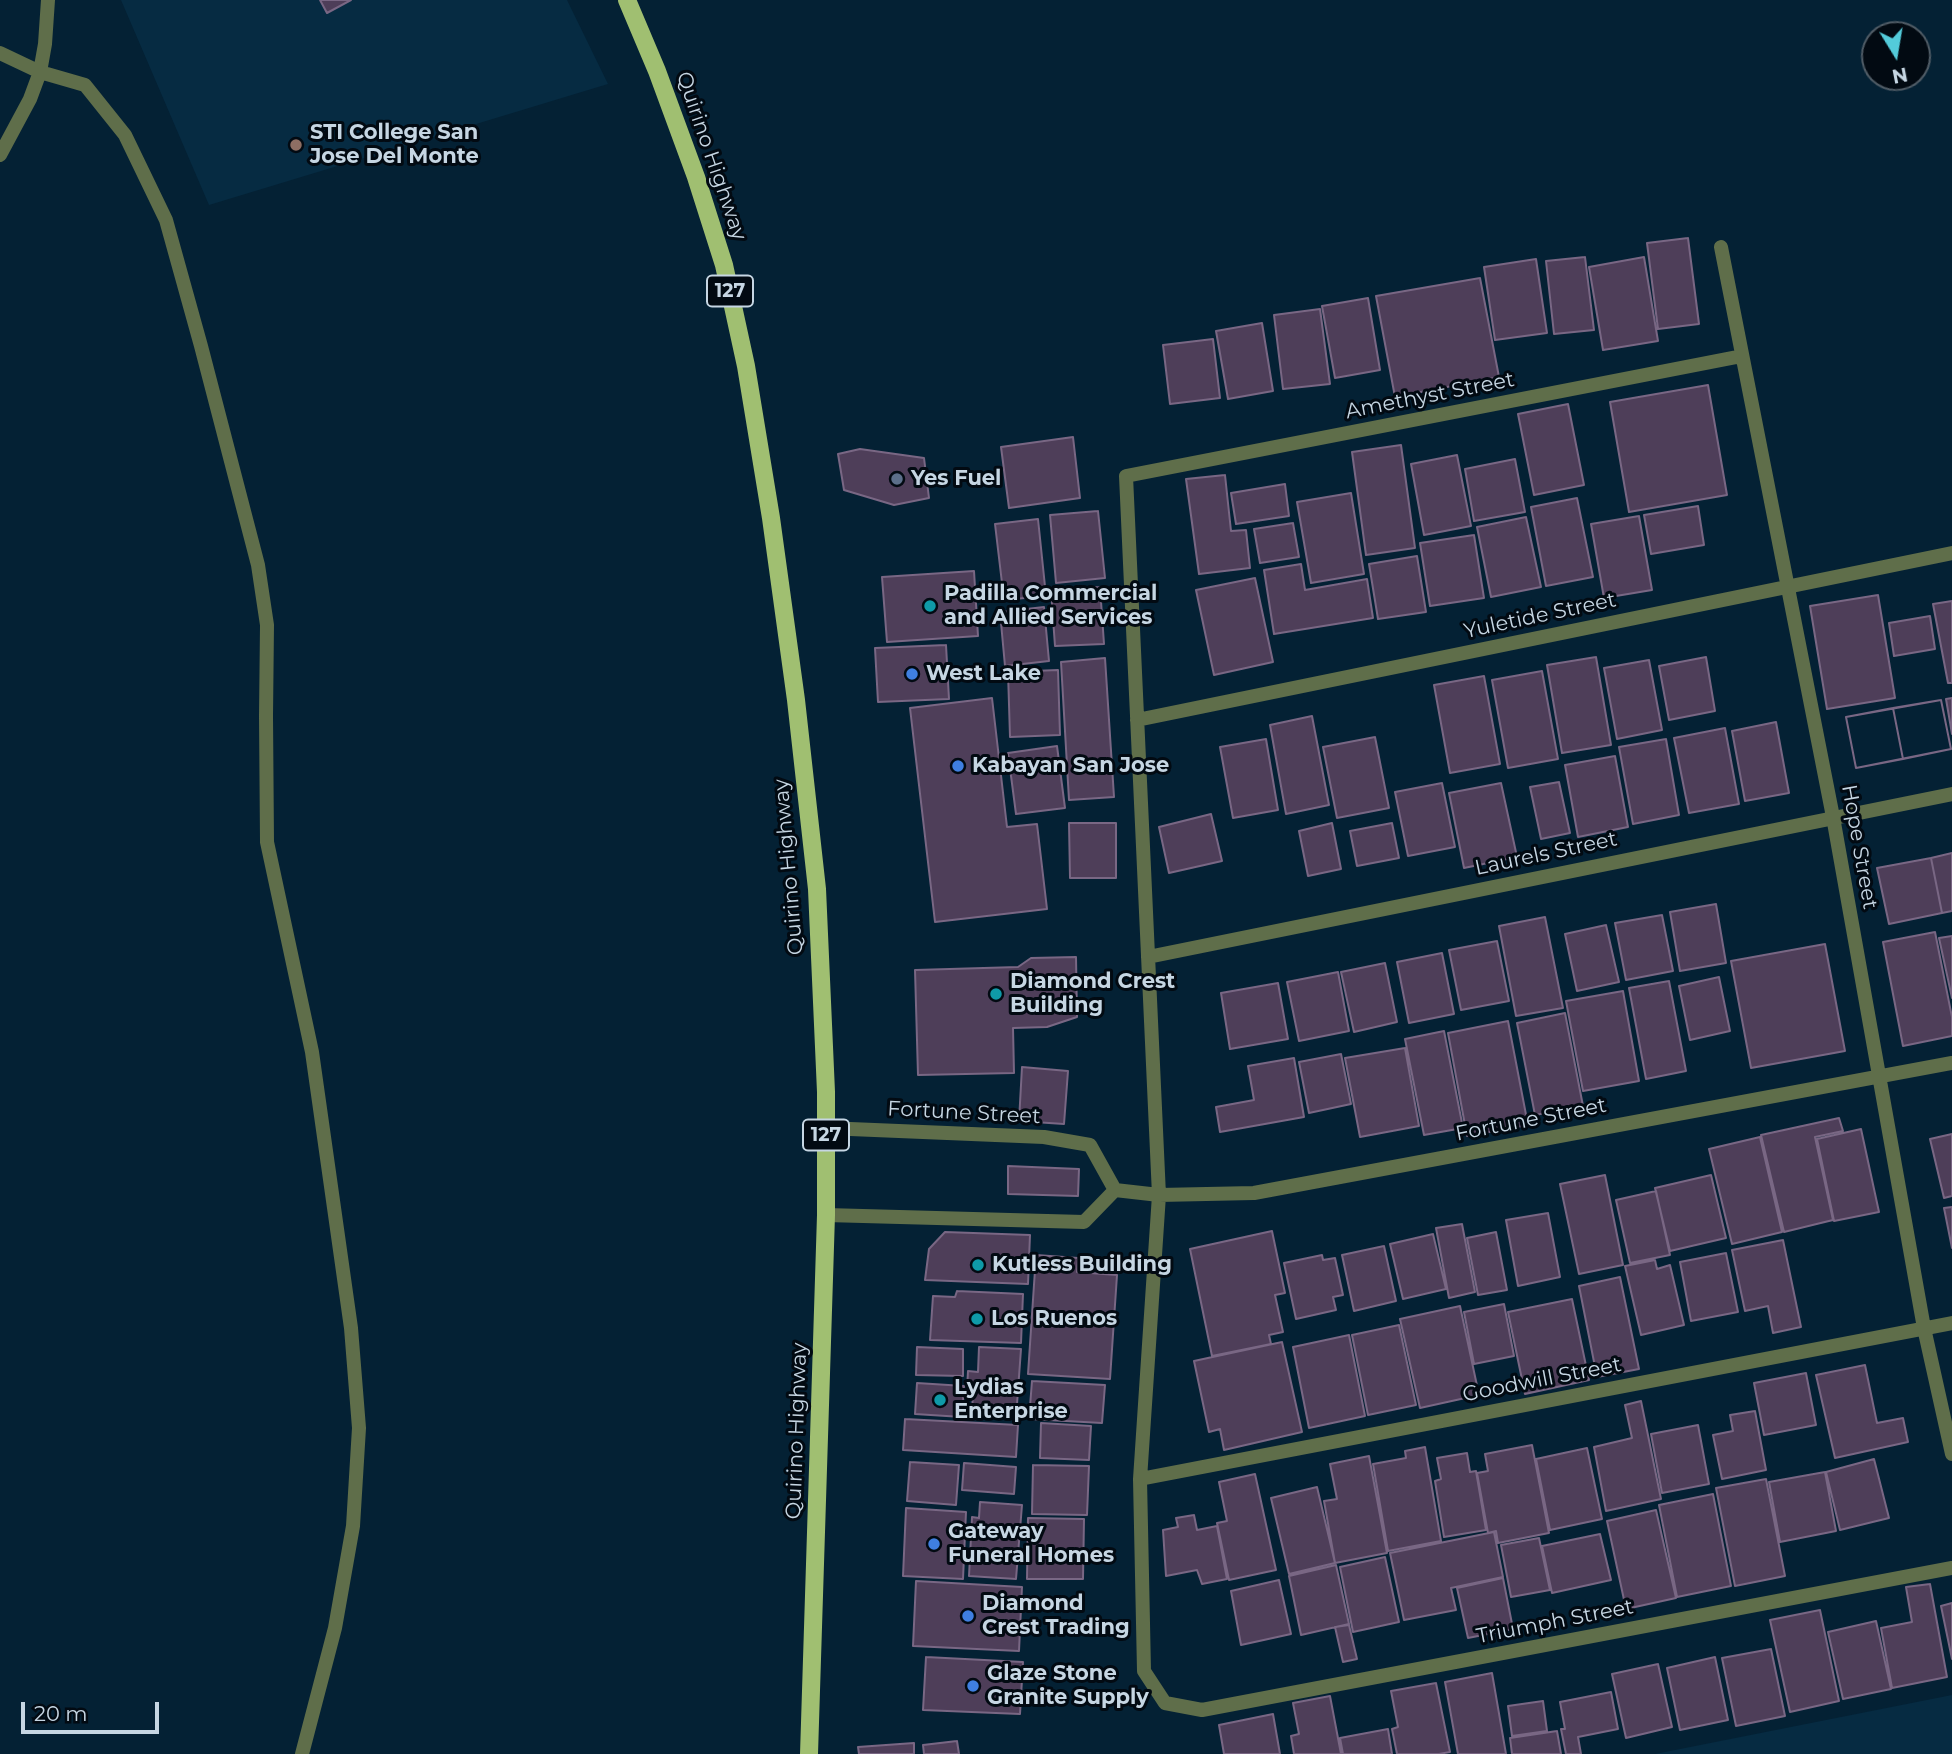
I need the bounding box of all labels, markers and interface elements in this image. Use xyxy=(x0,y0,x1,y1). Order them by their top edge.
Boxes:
north arrow xyxy=(1861,21,1931,91)
text: N xyxy=(1890,62,1909,88)
street label: Quirino Highway xyxy=(670,68,752,244)
place label: STI College San Jose Del Monte xyxy=(310,120,479,170)
marker: STI College San Jose Del Monte xyxy=(288,137,304,153)
road number: 127 xyxy=(707,276,753,306)
street label: Amethyst Street xyxy=(1343,367,1517,425)
place label: Yes Fuel xyxy=(911,466,1001,492)
marker: Yes Fuel xyxy=(889,471,905,487)
place label: Padilla Commercial and Allied Services xyxy=(944,581,1157,631)
street label: Yuletide Street xyxy=(1462,588,1618,644)
marker: Padilla Commercial and Allied Services xyxy=(922,598,938,614)
place label: West Lake xyxy=(926,661,1041,687)
marker: West Lake xyxy=(904,666,920,682)
place label: Kabayan San Jose xyxy=(972,753,1169,779)
marker: Kabayan San Jose xyxy=(950,758,966,774)
street label: Quirino Highway xyxy=(769,778,809,956)
street label: Hope Street xyxy=(1836,783,1882,911)
street label: Laurels Street xyxy=(1473,827,1619,881)
place label: Diamond Crest Building xyxy=(1010,969,1175,1019)
marker: Diamond Crest Building xyxy=(988,986,1004,1002)
street label: Fortune Street xyxy=(1453,1093,1609,1147)
street label: Fortune Street xyxy=(887,1096,1041,1130)
road number: 127 xyxy=(803,1120,849,1150)
place label: Kutless Building xyxy=(992,1252,1172,1278)
marker: Kutless Building xyxy=(970,1257,986,1273)
place label: Los Ruenos xyxy=(991,1306,1117,1332)
marker: Los Ruenos xyxy=(969,1311,985,1327)
street label: Quirino Highway xyxy=(781,1342,813,1520)
street label: Goodwill Street xyxy=(1460,1352,1624,1408)
place label: Lydias Enterprise xyxy=(954,1375,1068,1425)
marker: Lydias Enterprise xyxy=(932,1392,948,1408)
place label: Gateway Funeral Homes xyxy=(948,1519,1114,1569)
marker: Gateway Funeral Homes xyxy=(926,1536,942,1552)
place label: Diamond Crest Trading xyxy=(982,1591,1130,1641)
street label: Triumph Street xyxy=(1474,1594,1636,1650)
marker: Diamond Crest Trading xyxy=(960,1608,976,1624)
place label: Glaze Stone Granite Supply xyxy=(987,1661,1149,1711)
marker: Glaze Stone Granite Supply xyxy=(965,1678,981,1694)
scale bar xyxy=(24,1688,163,1732)
text: 20 m xyxy=(34,1701,88,1726)

